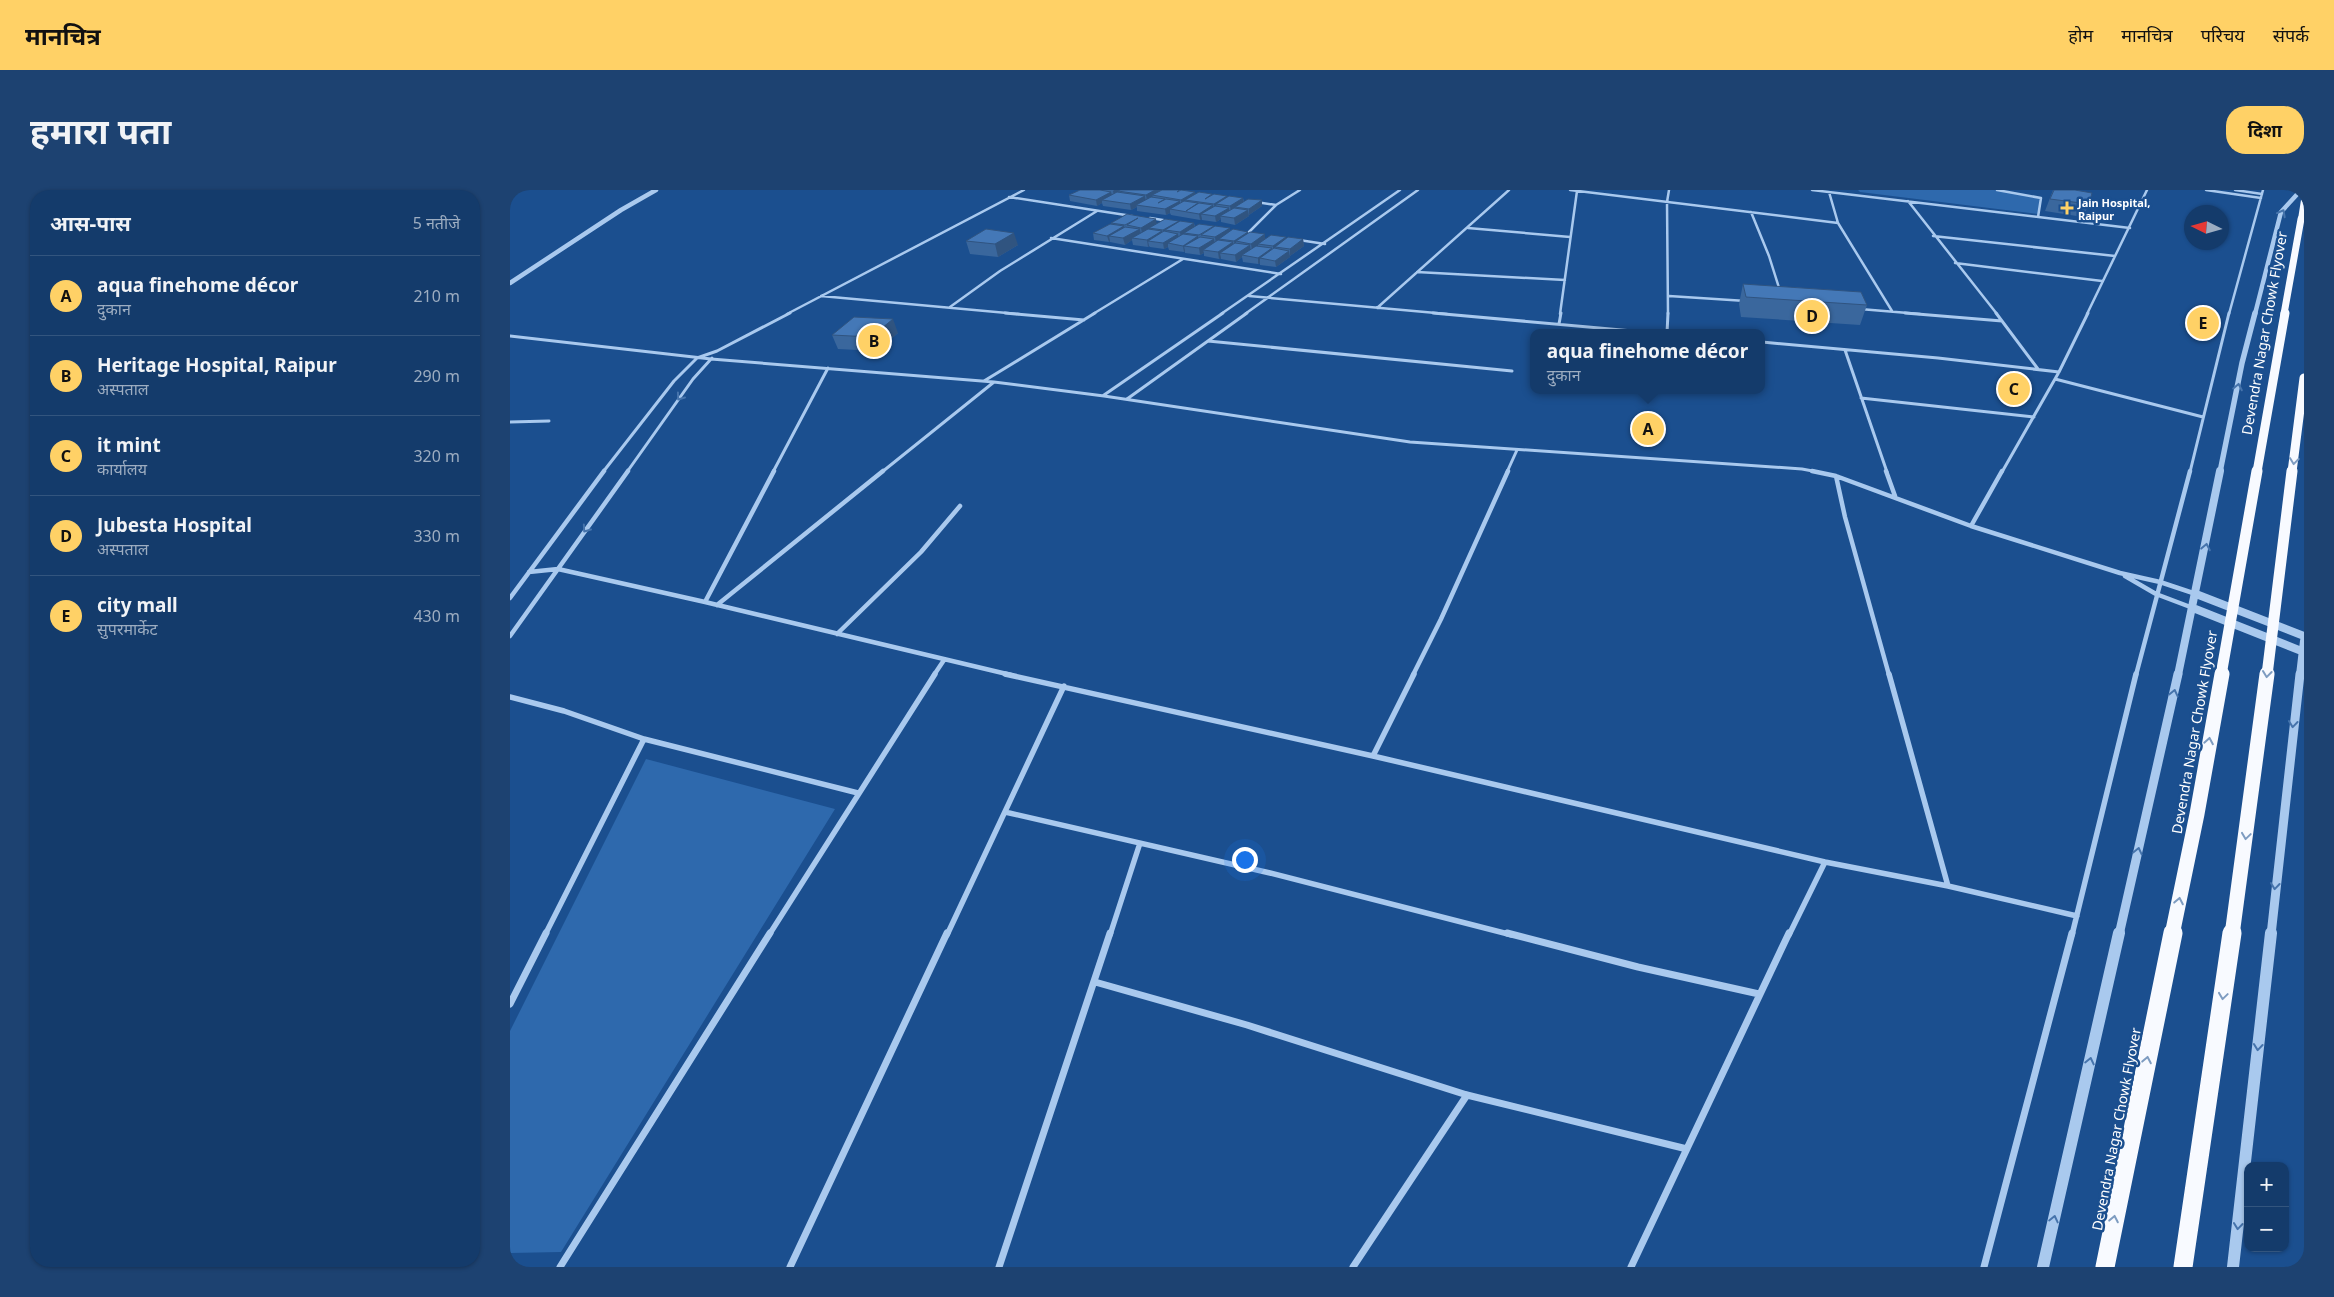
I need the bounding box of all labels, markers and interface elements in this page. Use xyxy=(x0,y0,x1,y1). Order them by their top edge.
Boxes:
text: मानचित्र xyxy=(25,19,101,52)
text: होम xyxy=(2068,23,2093,47)
text: मानचित्र xyxy=(2121,23,2173,47)
text: परिचय xyxy=(2201,23,2245,47)
text: संपर्क xyxy=(2273,23,2309,47)
button: दिशा xyxy=(2226,106,2304,154)
text: हमारा पता xyxy=(30,107,171,154)
place label: Jain Hospital, Raipur xyxy=(2077,195,2150,223)
marker: Jain Hospital, Raipur xyxy=(2060,201,2074,215)
north arrow xyxy=(2184,205,2229,250)
text: आस-पास xyxy=(50,209,131,237)
one-way arrow xyxy=(2276,210,2286,219)
text: 5 नतीजे xyxy=(413,212,460,234)
street label: Devendra Nagar Chowk Flyover xyxy=(2237,230,2291,436)
text: aqua finehome décor xyxy=(97,272,298,298)
text: A xyxy=(60,285,72,307)
text: 210 m xyxy=(413,285,460,307)
pin: D xyxy=(1796,297,1828,335)
text: दुकान xyxy=(97,298,131,320)
pin: E xyxy=(2187,304,2219,342)
pin: B xyxy=(858,322,890,360)
popup xyxy=(1530,329,1765,394)
text: aqua finehome décor xyxy=(1547,338,1748,364)
text: Heritage Hospital, Raipur xyxy=(97,352,337,378)
text: दुकान xyxy=(1547,364,1581,386)
text: B xyxy=(61,365,71,387)
text: 290 m xyxy=(413,365,460,387)
pin: C xyxy=(1998,370,2030,408)
text: अस्पताल xyxy=(97,378,149,400)
one-way arrow xyxy=(2232,383,2242,392)
one-way arrow xyxy=(677,391,686,401)
pin: A xyxy=(1632,410,1664,448)
text: it mint xyxy=(97,432,161,458)
text: C xyxy=(61,445,71,467)
text: 320 m xyxy=(413,445,460,467)
one-way arrow xyxy=(2289,457,2299,465)
text: कार्यालय xyxy=(97,458,147,480)
text: Jubesta Hospital xyxy=(97,512,252,538)
one-way arrow xyxy=(583,524,592,533)
text: D xyxy=(60,525,72,547)
text: 330 m xyxy=(413,525,460,547)
text: अस्पताल xyxy=(97,538,149,560)
one-way arrow xyxy=(2200,542,2210,551)
text: city mall xyxy=(97,592,178,618)
text: E xyxy=(62,605,70,627)
text: 430 m xyxy=(413,605,460,627)
text: सुपरमार्केट xyxy=(97,618,158,640)
street label: Devendra Nagar Chowk Flyover xyxy=(2167,629,2221,835)
one-way arrow xyxy=(2262,671,2273,679)
one-way arrow xyxy=(2168,688,2179,697)
one-way arrow xyxy=(2288,720,2299,728)
one-way arrow xyxy=(2204,737,2214,745)
one-way arrow xyxy=(2241,832,2252,840)
your location xyxy=(1232,847,1258,873)
one-way arrow xyxy=(2132,847,2143,856)
one-way arrow xyxy=(2270,882,2281,890)
one-way arrow xyxy=(2173,896,2184,905)
one-way arrow xyxy=(2218,992,2228,1001)
street label: Devendra Nagar Chowk Flyover xyxy=(2087,1026,2145,1232)
one-way arrow xyxy=(2253,1044,2264,1052)
one-way arrow xyxy=(2141,1056,2151,1064)
one-way arrow xyxy=(2084,1057,2095,1065)
map controls xyxy=(2244,1162,2289,1252)
button: + xyxy=(2244,1162,2289,1207)
button: − xyxy=(2244,1207,2289,1252)
one-way arrow xyxy=(2048,1215,2059,1224)
one-way arrow xyxy=(2109,1215,2119,1224)
one-way arrow xyxy=(2233,1222,2244,1230)

